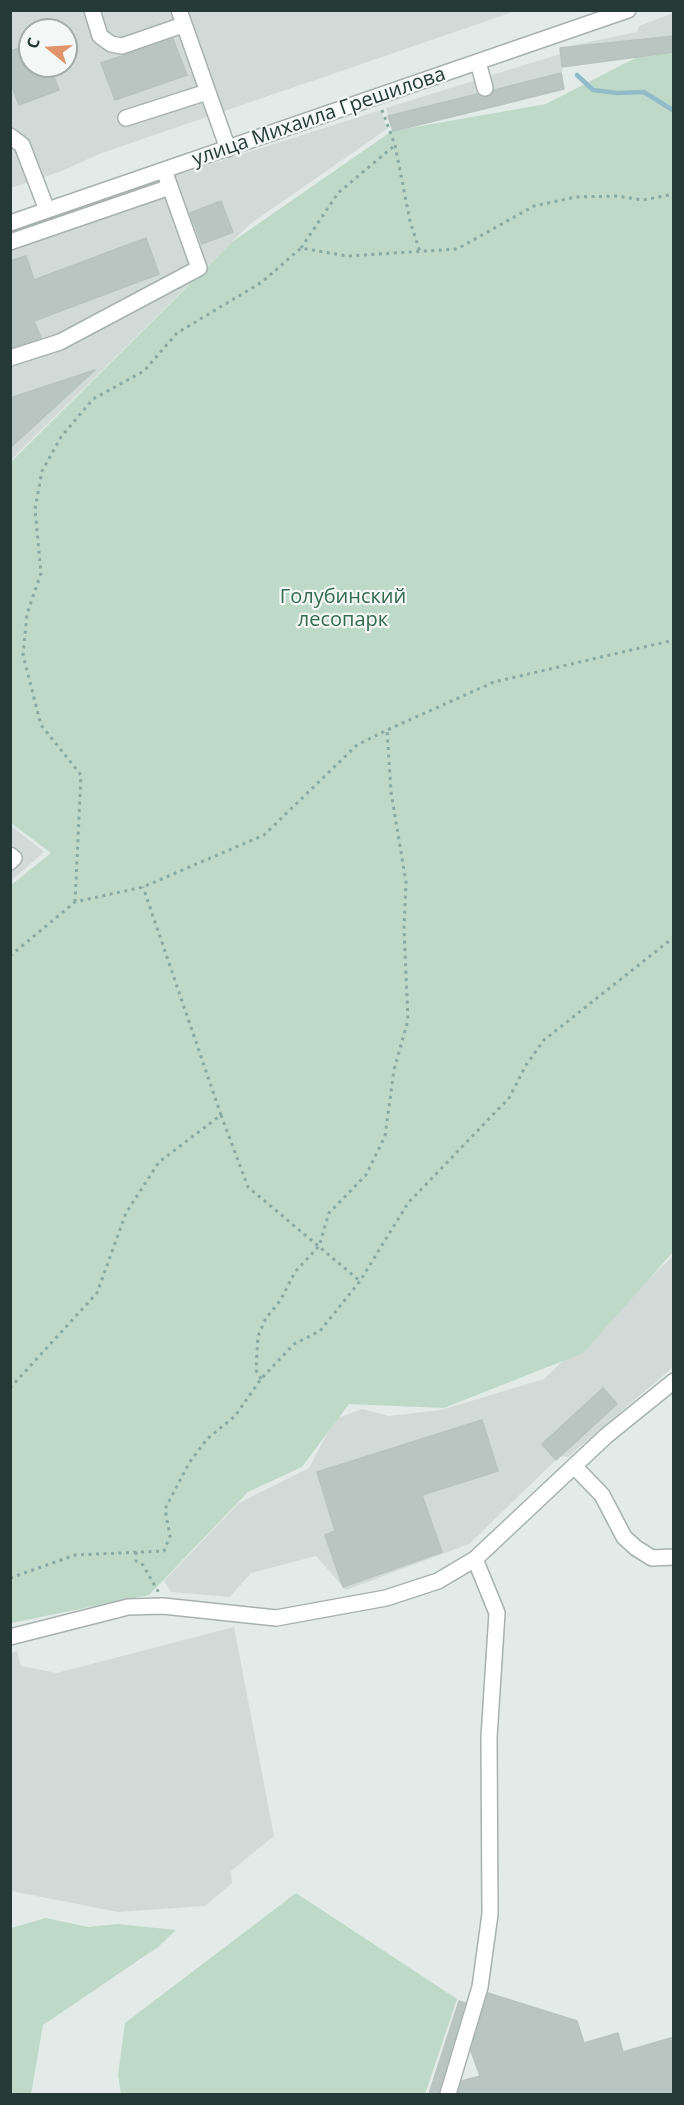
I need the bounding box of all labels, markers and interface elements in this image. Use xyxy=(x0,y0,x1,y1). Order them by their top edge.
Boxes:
north arrow xyxy=(18,18,78,78)
text: С xyxy=(21,35,45,51)
street label: улица Михаила Грешилова xyxy=(189,62,449,172)
park label: Голубинский лесопарк xyxy=(280,585,406,632)

